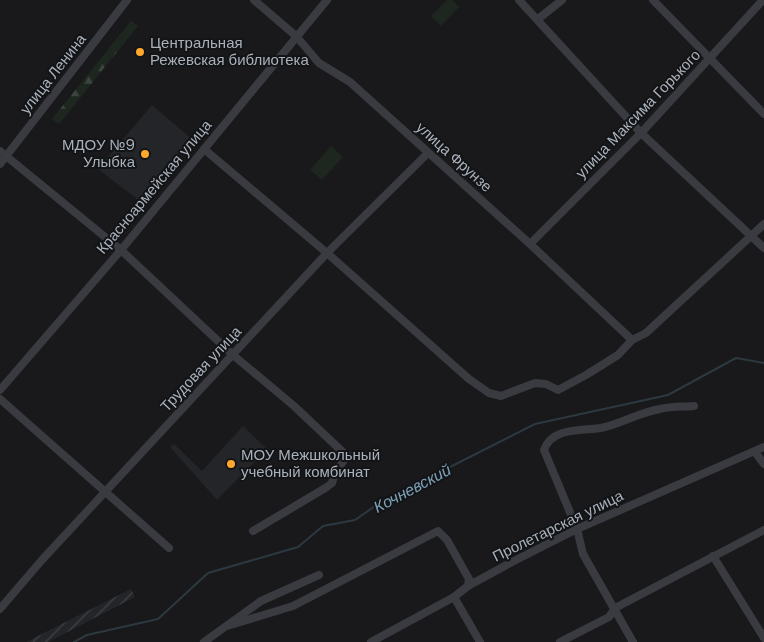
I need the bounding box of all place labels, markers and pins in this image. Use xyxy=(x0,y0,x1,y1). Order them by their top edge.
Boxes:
place label: Центральная Режевская библиотека xyxy=(150,33,310,70)
marker: Центральная Режевская библиотека xyxy=(134,46,146,58)
place label: МДОУ №9 Улыбка xyxy=(62,135,136,172)
marker: МДОУ №9 Улыбка xyxy=(139,148,151,160)
place label: МОУ Межшкольный учебный комбинат xyxy=(241,445,380,482)
marker: МОУ Межшкольный учебный комбинат xyxy=(225,458,237,470)

